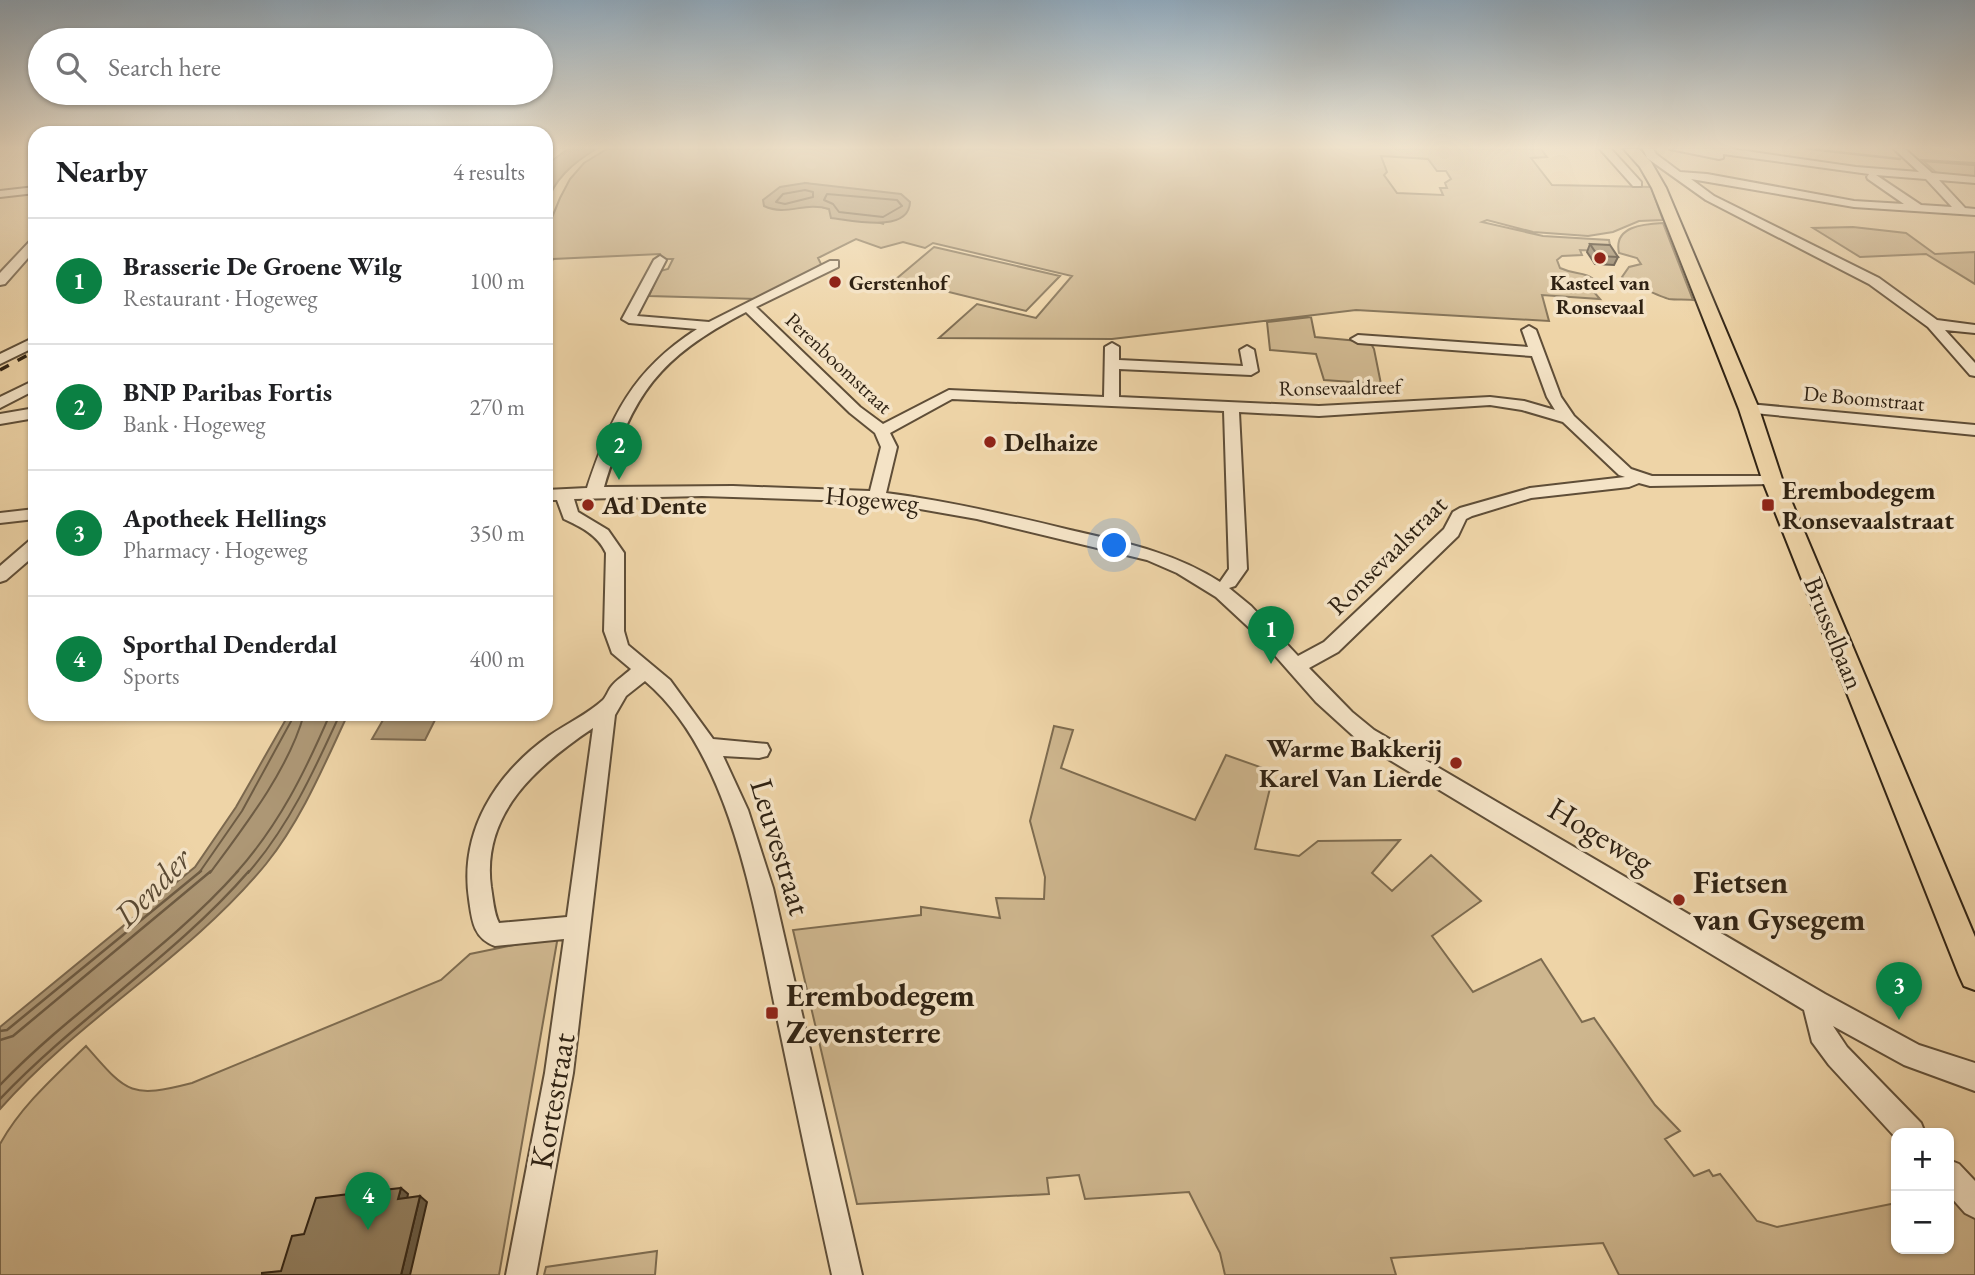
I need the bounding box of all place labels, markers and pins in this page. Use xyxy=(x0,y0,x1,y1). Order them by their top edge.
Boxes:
marker: Kasteel van Ronsevaal xyxy=(1592,250,1608,266)
place label: Gerstenhof xyxy=(849,269,950,296)
place label: Kasteel van Ronsevaal xyxy=(1550,269,1650,320)
marker: Gerstenhof xyxy=(827,274,843,290)
pin: 2 xyxy=(596,422,642,480)
place label: Delhaize xyxy=(1004,425,1098,459)
marker: Delhaize xyxy=(982,434,998,450)
place label: Erembodegem Ronsevaalstraat xyxy=(1782,473,1954,537)
place label: Ad Dente xyxy=(601,488,707,522)
marker: Ad Dente xyxy=(580,497,596,513)
marker: Erembodegem Ronsevaalstraat xyxy=(1760,497,1776,513)
pin: 1 xyxy=(1248,606,1294,664)
place label: Warme Bakkerij Karel Van Lierde xyxy=(1259,731,1442,795)
marker: Warme Bakkerij Karel Van Lierde xyxy=(1448,755,1464,771)
place label: Fietsen van Gysegem xyxy=(1693,861,1866,940)
marker: Fietsen van Gysegem xyxy=(1671,892,1687,908)
pin: 3 xyxy=(1876,962,1922,1020)
place label: Erembodegem Zevensterre xyxy=(786,974,975,1053)
marker: Erembodegem Zevensterre xyxy=(764,1005,780,1021)
pin: 4 xyxy=(345,1172,391,1230)

